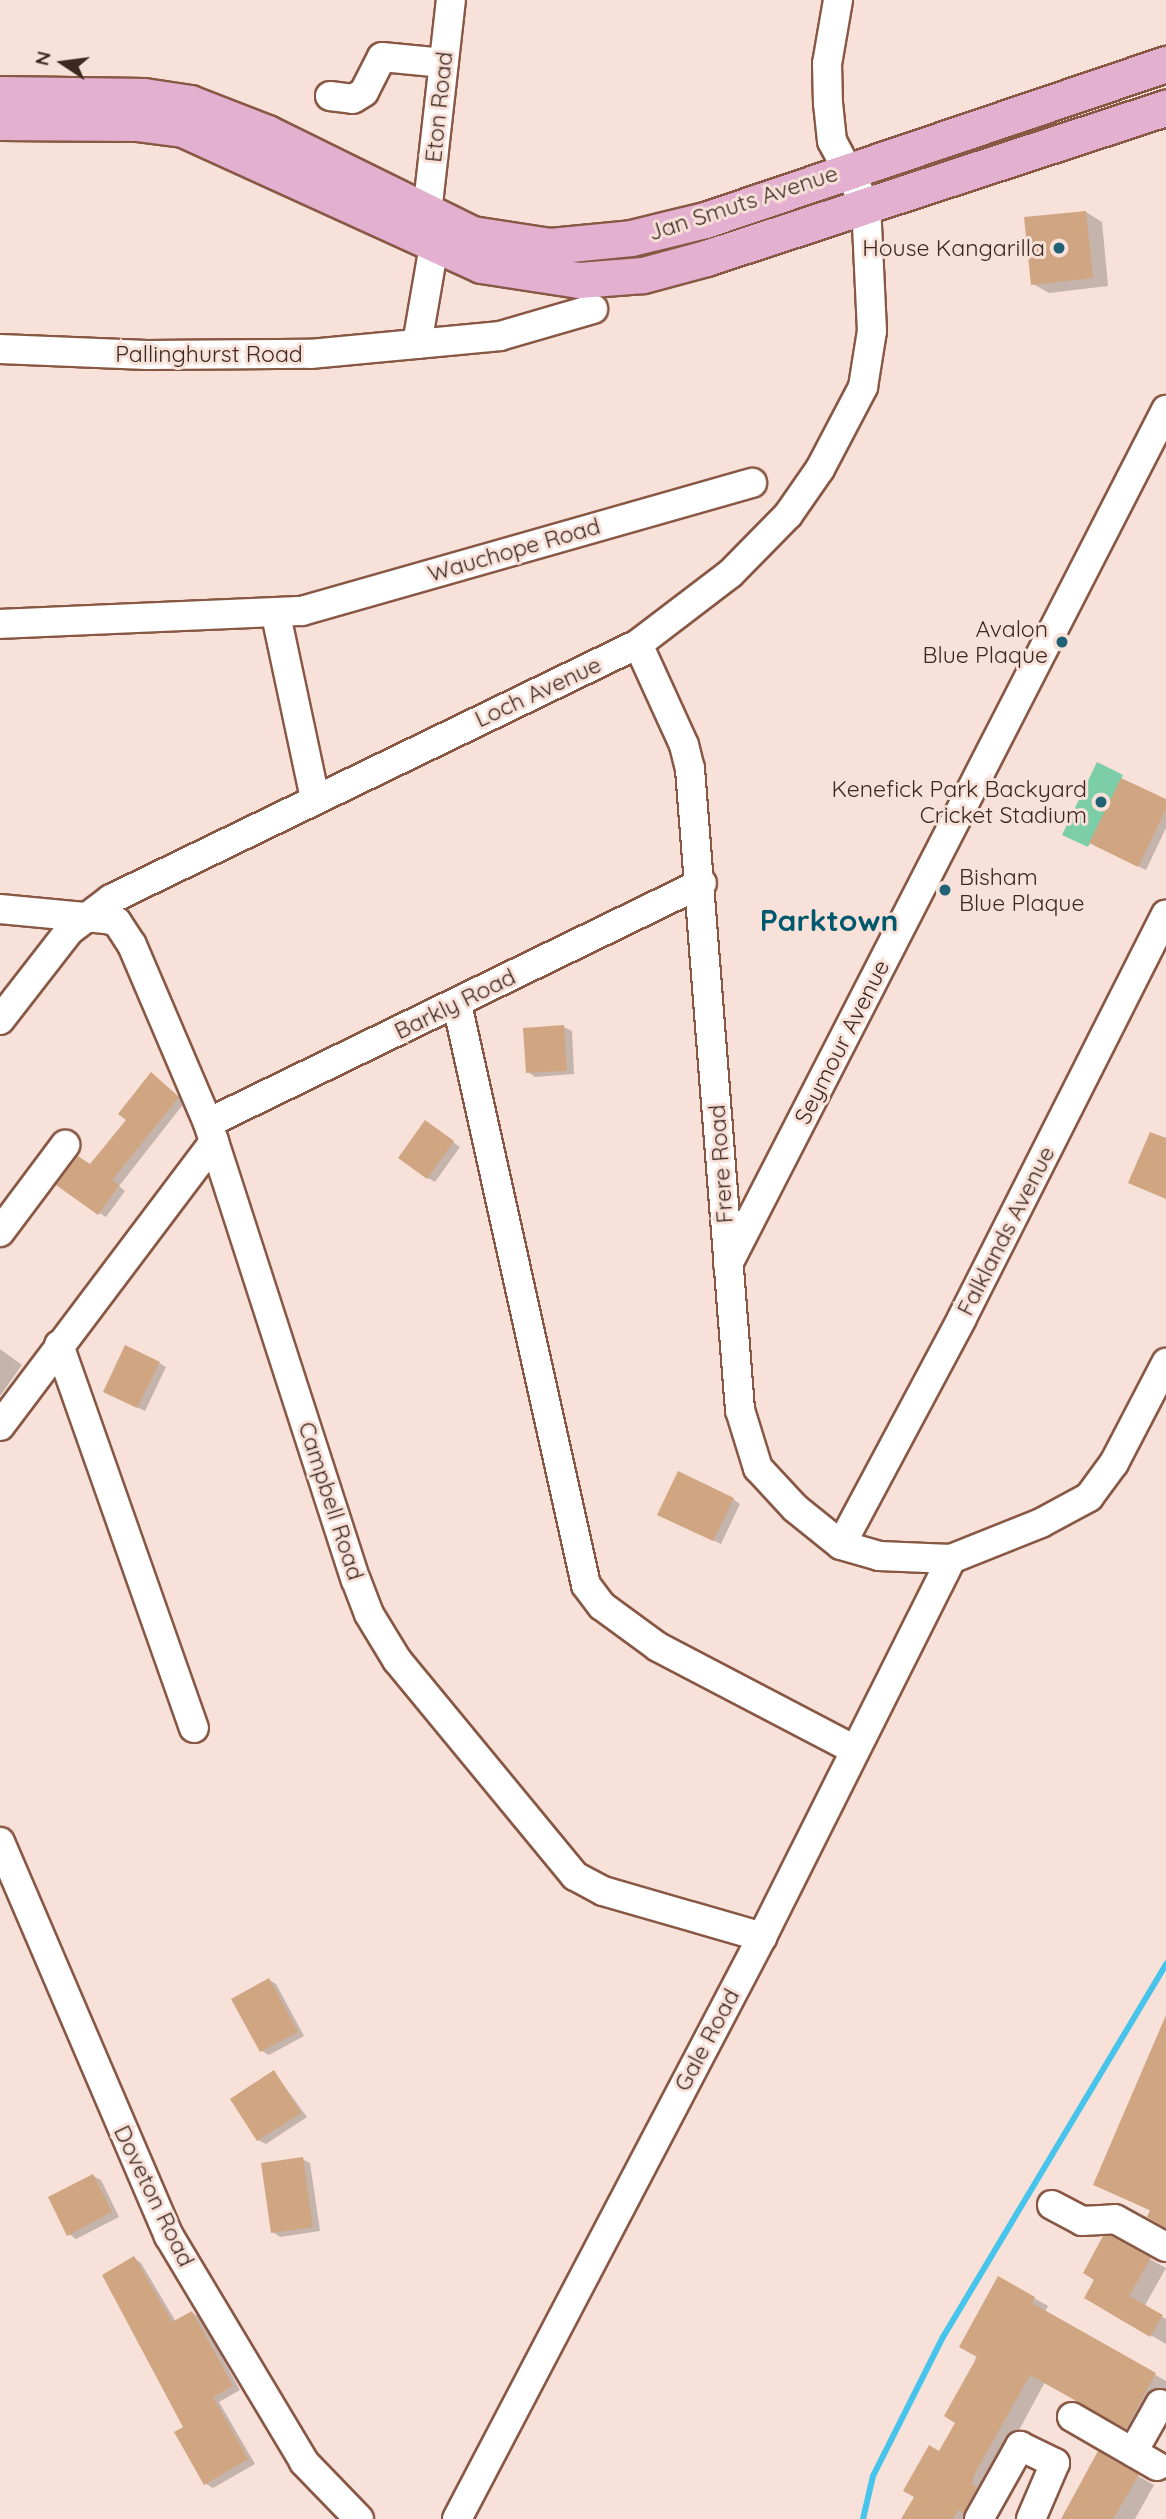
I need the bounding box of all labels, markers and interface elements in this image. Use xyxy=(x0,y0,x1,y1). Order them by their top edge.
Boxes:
north arrow xyxy=(28,28,98,98)
text: N xyxy=(29,49,56,68)
street label: Eton Road xyxy=(419,50,459,164)
street label: Jan Smuts Avenue xyxy=(645,159,841,247)
place label: House Kangarilla xyxy=(862,234,1045,262)
marker: House Kangarilla xyxy=(1051,240,1067,256)
street label: Pallinghurst Road xyxy=(115,340,303,368)
street label: Wauchope Road xyxy=(425,512,603,588)
place label: Avalon Blue Plaque xyxy=(923,615,1048,669)
marker: Avalon Blue Plaque xyxy=(1054,634,1070,650)
street label: Loch Avenue xyxy=(471,651,605,733)
place label: Kenefick Park Backyard Cricket Stadium xyxy=(832,775,1087,829)
marker: Kenefick Park Backyard Cricket Stadium xyxy=(1093,794,1109,810)
place label: Bisham Blue Plaque xyxy=(959,863,1084,917)
marker: Bisham Blue Plaque xyxy=(937,882,953,898)
district label: Parktown xyxy=(760,902,898,938)
street label: Seymour Avenue xyxy=(789,955,895,1129)
street label: Barkly Road xyxy=(390,963,520,1045)
street label: Frere Road xyxy=(703,1104,739,1224)
street label: Falklands Avenue xyxy=(951,1142,1061,1320)
street label: Campbell Road xyxy=(292,1418,370,1584)
street label: Gale Road xyxy=(669,1984,745,2096)
street label: Doveton Road xyxy=(108,2121,200,2271)

